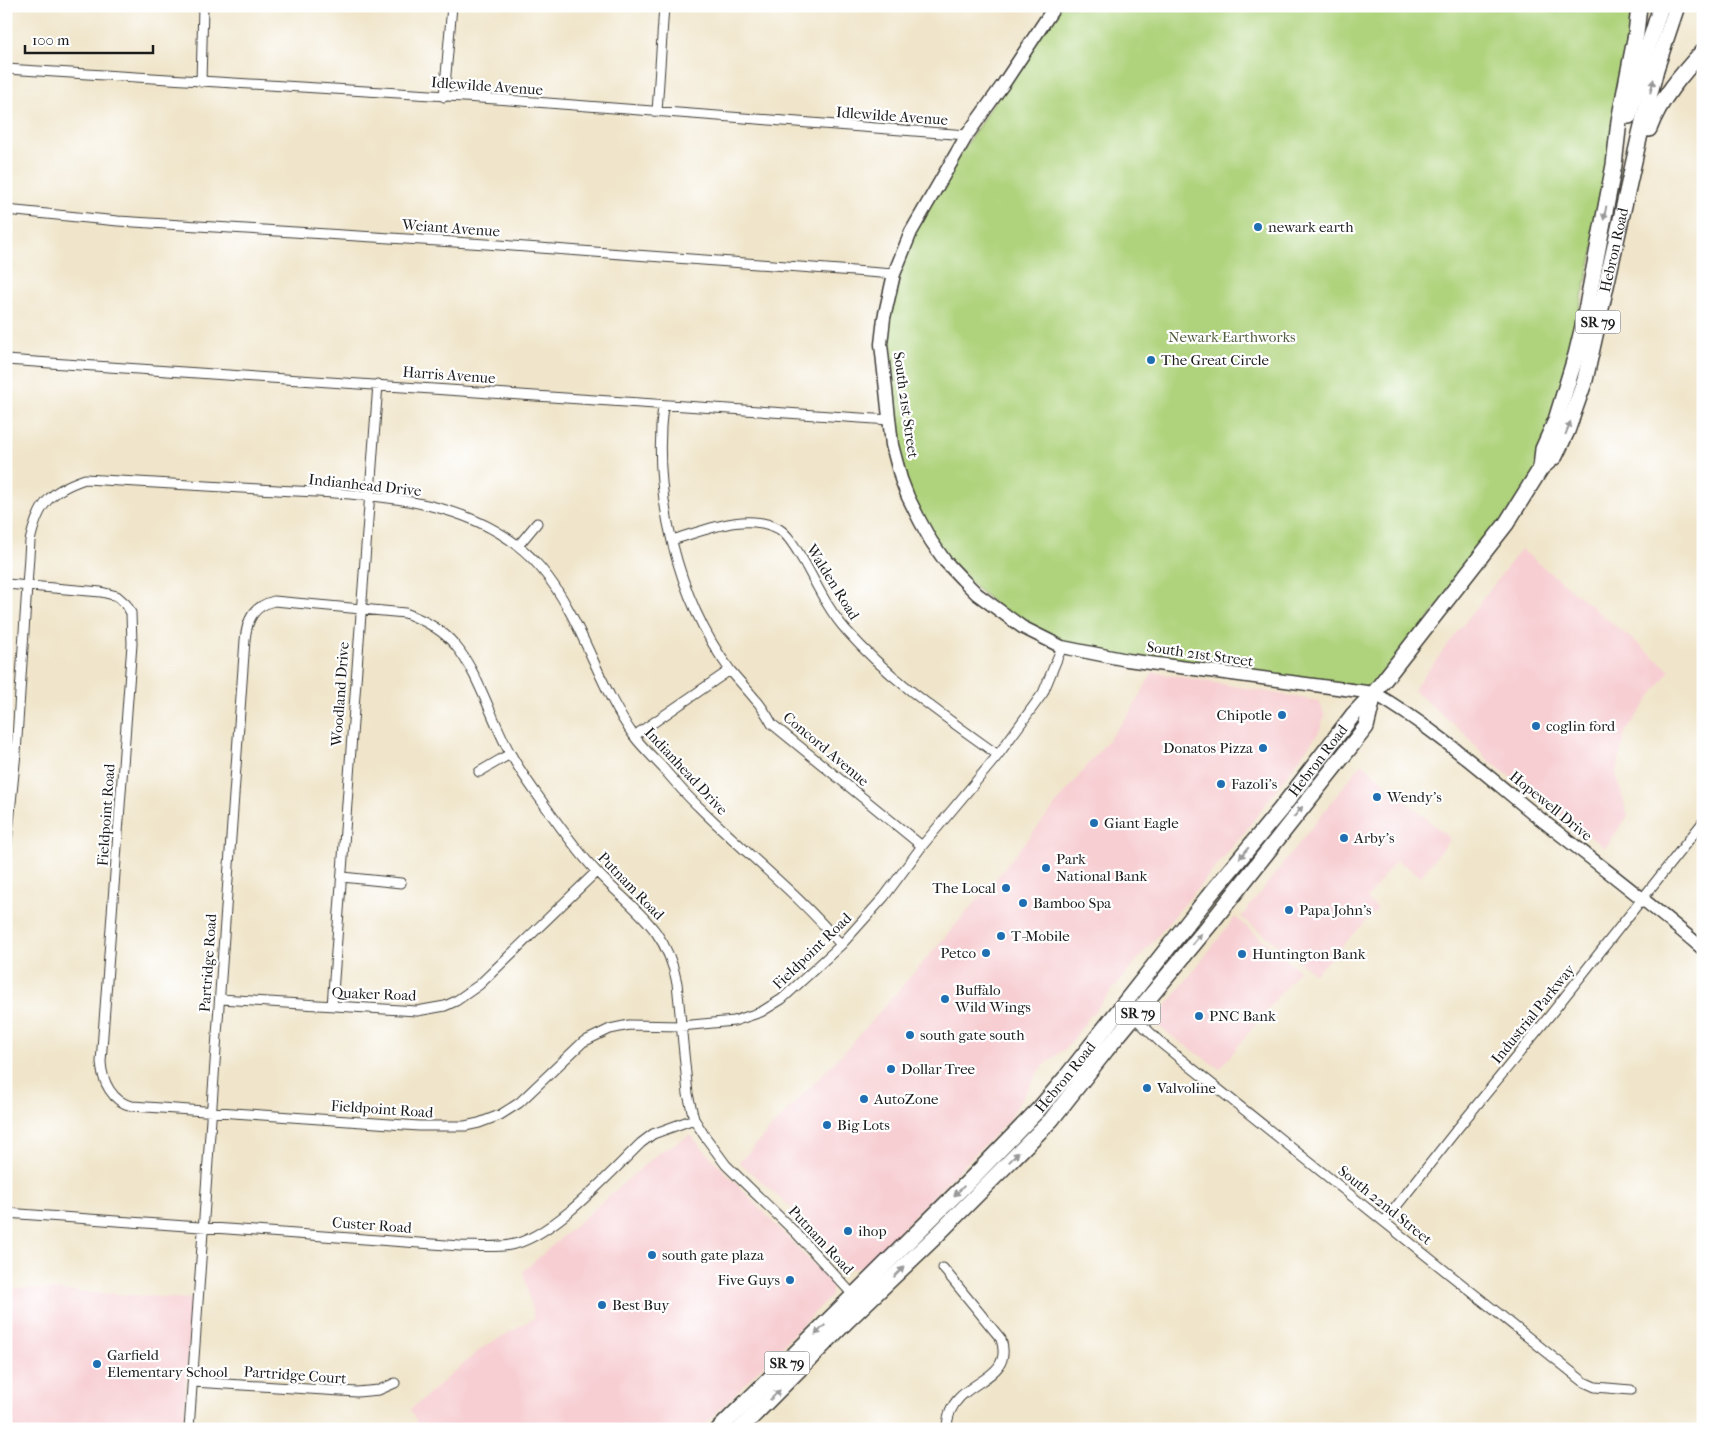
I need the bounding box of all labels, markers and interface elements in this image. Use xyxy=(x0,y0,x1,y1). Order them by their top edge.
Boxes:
scale bar xyxy=(25,22,152,54)
text: 100 m xyxy=(32,31,70,49)
street label: Idlewilde Avenue xyxy=(430,73,544,99)
one-way arrow xyxy=(1649,78,1657,93)
street label: Idlewilde Avenue xyxy=(835,103,949,129)
street label: Hebron Road xyxy=(1596,205,1632,294)
one-way arrow xyxy=(1601,206,1609,221)
street label: Weiant Avenue xyxy=(400,216,501,240)
place label: newark earth xyxy=(1268,218,1354,236)
marker: newark earth xyxy=(1252,221,1264,233)
road number: SR 79 xyxy=(1576,311,1620,334)
park label: Newark Earthworks xyxy=(1168,328,1296,346)
street label: South 21st Street xyxy=(890,351,922,460)
place label: The Great Circle xyxy=(1161,351,1270,369)
marker: The Great Circle xyxy=(1145,354,1157,366)
street label: Harris Avenue xyxy=(402,363,497,387)
one-way arrow xyxy=(1564,420,1572,435)
street label: Indianhead Drive xyxy=(308,470,423,500)
street label: Walden Road xyxy=(802,540,864,624)
street label: South 21st Street xyxy=(1146,638,1255,670)
street label: Woodland Drive xyxy=(327,640,353,748)
place label: Chipotle xyxy=(1217,706,1273,724)
street label: Concord Avenue xyxy=(779,708,873,790)
marker: Chipotle xyxy=(1276,709,1288,721)
place label: coglin ford xyxy=(1546,717,1616,735)
street label: Hebron Road xyxy=(1285,720,1352,800)
marker: coglin ford xyxy=(1530,720,1542,732)
street label: Indianhead Drive xyxy=(641,723,732,819)
place label: Donatos Pizza xyxy=(1163,739,1254,757)
marker: Donatos Pizza xyxy=(1257,742,1269,754)
street label: Fieldpoint Road xyxy=(93,762,119,867)
street label: Hopewell Drive xyxy=(1506,767,1596,845)
place label: Fazoli's xyxy=(1231,775,1278,793)
marker: Fazoli's xyxy=(1215,778,1227,790)
place label: Wendy's xyxy=(1386,788,1442,806)
marker: Wendy's xyxy=(1371,791,1383,803)
one-way arrow xyxy=(1292,806,1304,818)
place label: Giant Eagle xyxy=(1104,814,1179,832)
marker: Giant Eagle xyxy=(1088,817,1100,829)
place label: Arby's xyxy=(1353,829,1395,847)
marker: Arby's xyxy=(1338,832,1350,844)
one-way arrow xyxy=(1239,847,1250,860)
street label: Putnam Road xyxy=(594,848,668,924)
place label: Park National Bank xyxy=(1056,850,1148,885)
marker: Park National Bank xyxy=(1040,862,1052,874)
place label: The Local xyxy=(932,879,996,897)
marker: The Local xyxy=(1000,882,1012,894)
place label: Bamboo Spa xyxy=(1033,894,1112,912)
marker: Bamboo Spa xyxy=(1017,897,1029,909)
place label: Papa John's xyxy=(1299,901,1372,919)
marker: Papa John's xyxy=(1283,904,1295,916)
street label: Fieldpoint Road xyxy=(769,908,856,993)
street label: Partridge Road xyxy=(196,912,220,1013)
place label: T-Mobile xyxy=(1011,927,1070,945)
marker: T-Mobile xyxy=(995,930,1007,942)
one-way arrow xyxy=(1192,933,1203,946)
place label: Petco xyxy=(940,944,976,962)
place label: Huntington Bank xyxy=(1252,945,1366,963)
marker: Petco xyxy=(980,947,992,959)
marker: Huntington Bank xyxy=(1236,948,1248,960)
street label: Industrial Parkway xyxy=(1487,960,1579,1067)
place label: Buffalo Wild Wings xyxy=(954,981,1031,1016)
street label: Quaker Road xyxy=(331,984,418,1005)
marker: Buffalo Wild Wings xyxy=(939,993,951,1005)
road number: SR 79 xyxy=(1116,1001,1160,1024)
place label: PNC Bank xyxy=(1209,1007,1276,1025)
marker: PNC Bank xyxy=(1193,1010,1205,1022)
place label: south gate south xyxy=(920,1026,1025,1044)
marker: south gate south xyxy=(904,1029,916,1041)
street label: Hebron Road xyxy=(1031,1037,1100,1116)
place label: Dollar Tree xyxy=(901,1060,976,1078)
marker: Dollar Tree xyxy=(885,1063,897,1075)
place label: Valvoline xyxy=(1156,1079,1217,1097)
marker: Valvoline xyxy=(1141,1082,1153,1094)
place label: AutoZone xyxy=(873,1090,939,1108)
marker: AutoZone xyxy=(858,1093,870,1105)
street label: Fieldpoint Road xyxy=(330,1096,435,1122)
place label: Big Lots xyxy=(837,1116,890,1134)
marker: Big Lots xyxy=(821,1119,833,1131)
one-way arrow xyxy=(1008,1152,1020,1164)
street label: South 22nd Street xyxy=(1334,1162,1436,1249)
one-way arrow xyxy=(954,1185,966,1197)
street label: Putnam Road xyxy=(785,1202,858,1279)
street label: Custer Road xyxy=(332,1213,413,1237)
place label: ihop xyxy=(858,1222,887,1240)
marker: ihop xyxy=(842,1225,854,1237)
place label: south gate plaza xyxy=(662,1246,765,1264)
marker: south gate plaza xyxy=(646,1249,658,1261)
one-way arrow xyxy=(893,1266,905,1278)
place label: Five Guys xyxy=(718,1271,780,1289)
marker: Five Guys xyxy=(784,1274,796,1286)
place label: Best Buy xyxy=(612,1296,670,1314)
marker: Best Buy xyxy=(596,1299,608,1311)
one-way arrow xyxy=(814,1324,826,1336)
place label: Garfield Elementary School xyxy=(107,1346,228,1381)
road number: SR 79 xyxy=(764,1352,810,1375)
marker: Garfield Elementary School xyxy=(91,1358,103,1370)
street label: Partridge Court xyxy=(243,1362,348,1388)
one-way arrow xyxy=(769,1389,781,1401)

